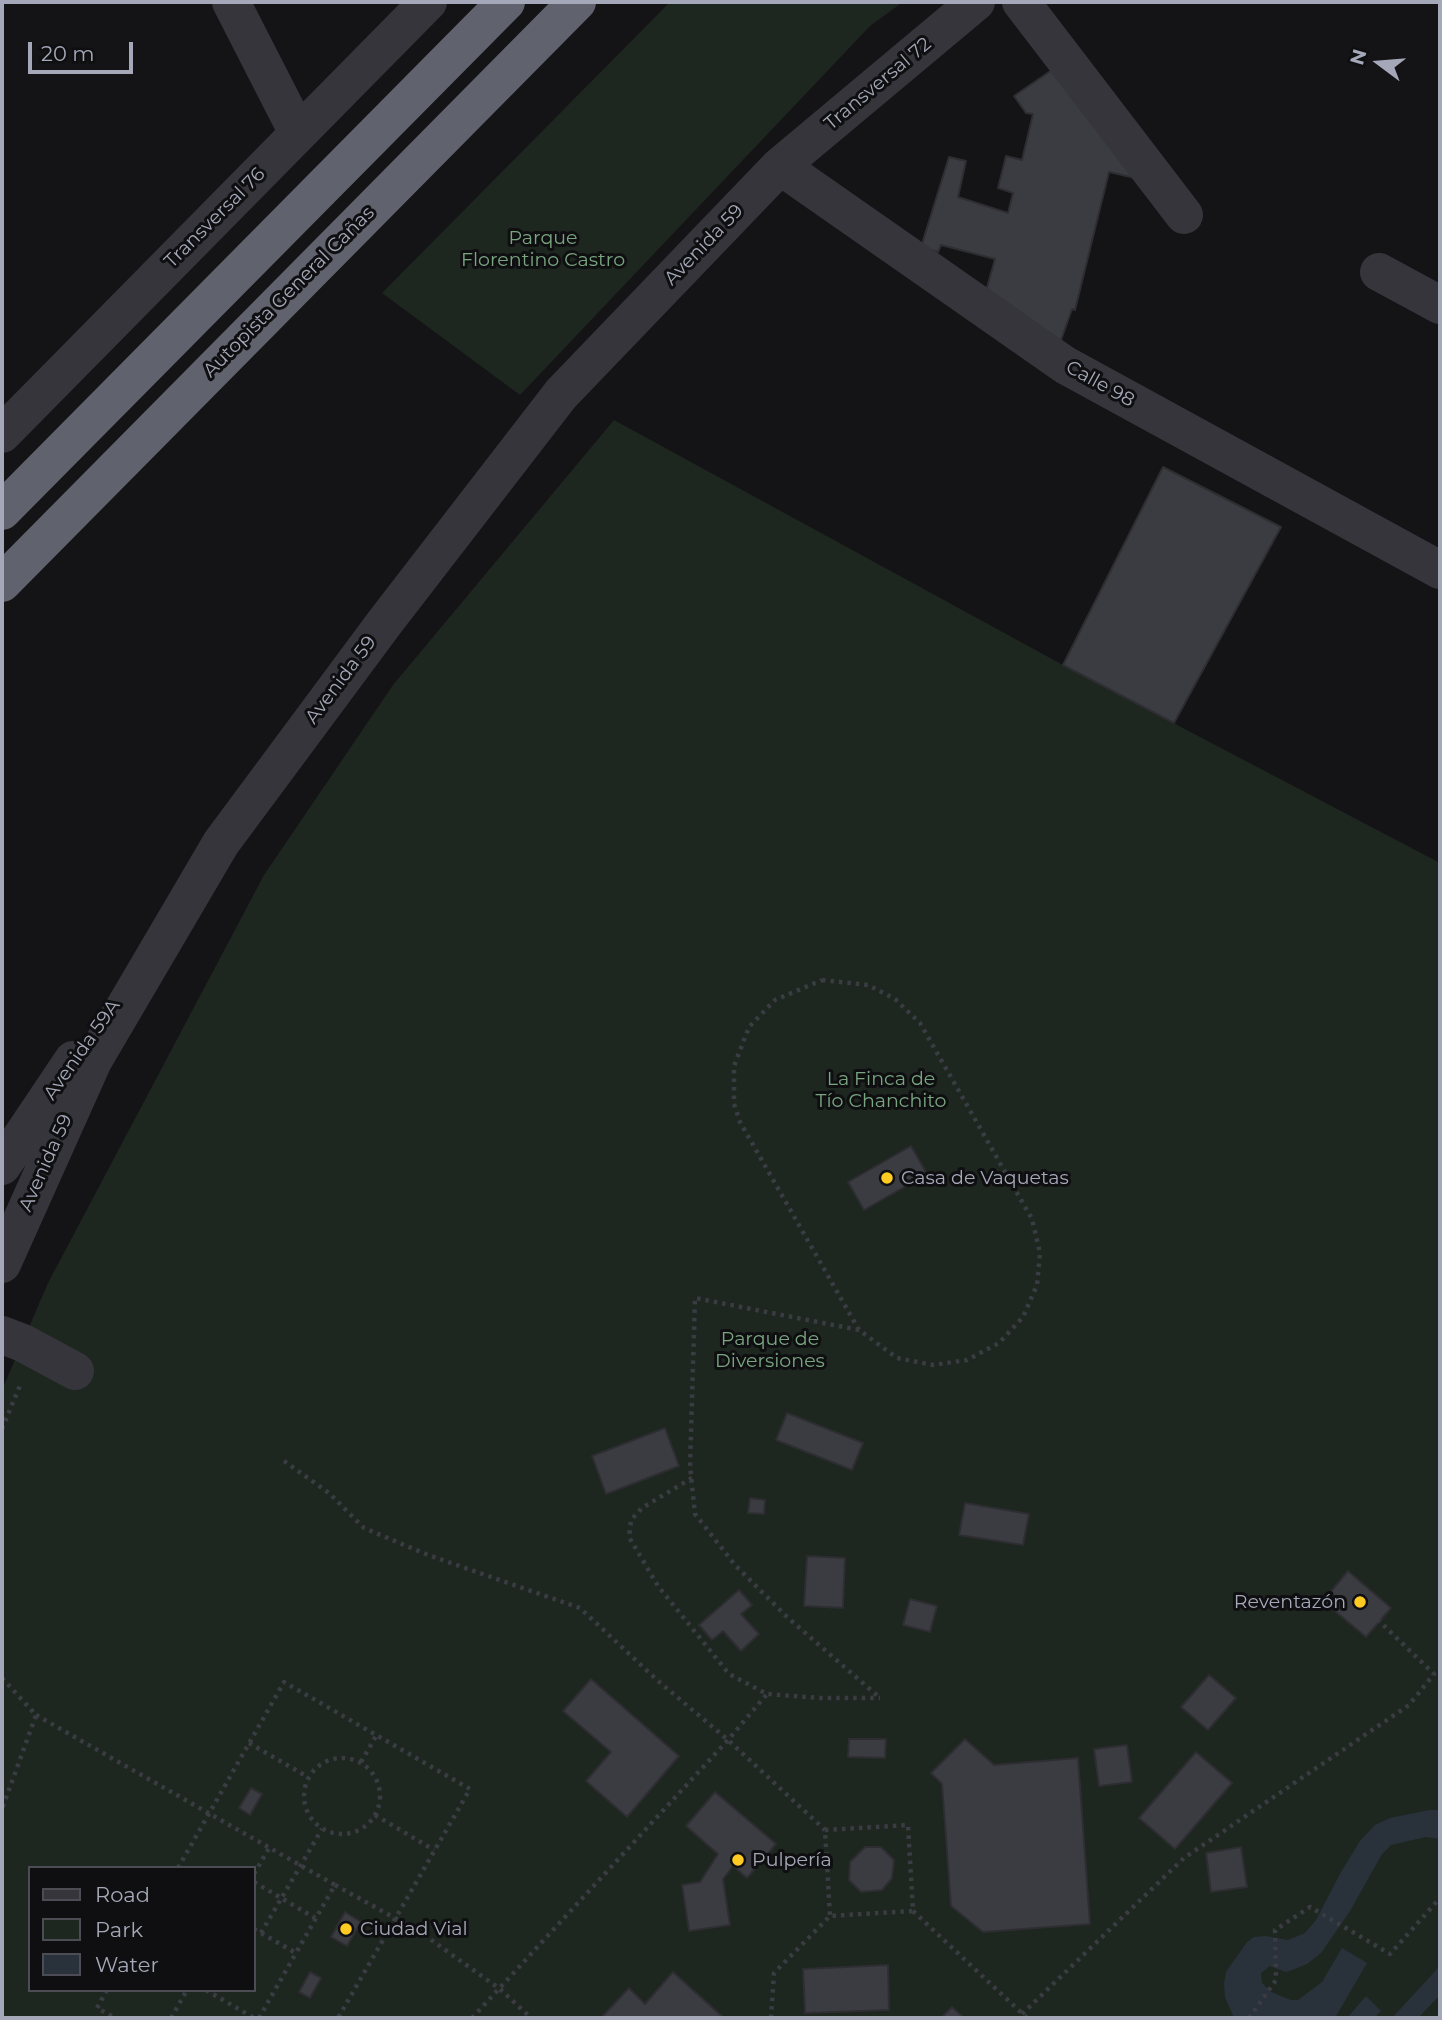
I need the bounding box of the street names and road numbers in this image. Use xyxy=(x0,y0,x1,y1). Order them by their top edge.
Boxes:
street label: Transversal 72 xyxy=(820,33,936,135)
street label: Transversal 76 xyxy=(160,163,270,273)
street label: Avenida 59 xyxy=(660,200,748,290)
street label: Autopista General Cañas xyxy=(199,202,379,382)
street label: Calle 98 xyxy=(1062,356,1138,412)
street label: Avenida 59 xyxy=(301,632,381,728)
street label: Avenida 59A xyxy=(39,995,125,1105)
street label: Avenida 59 xyxy=(14,1111,78,1215)

